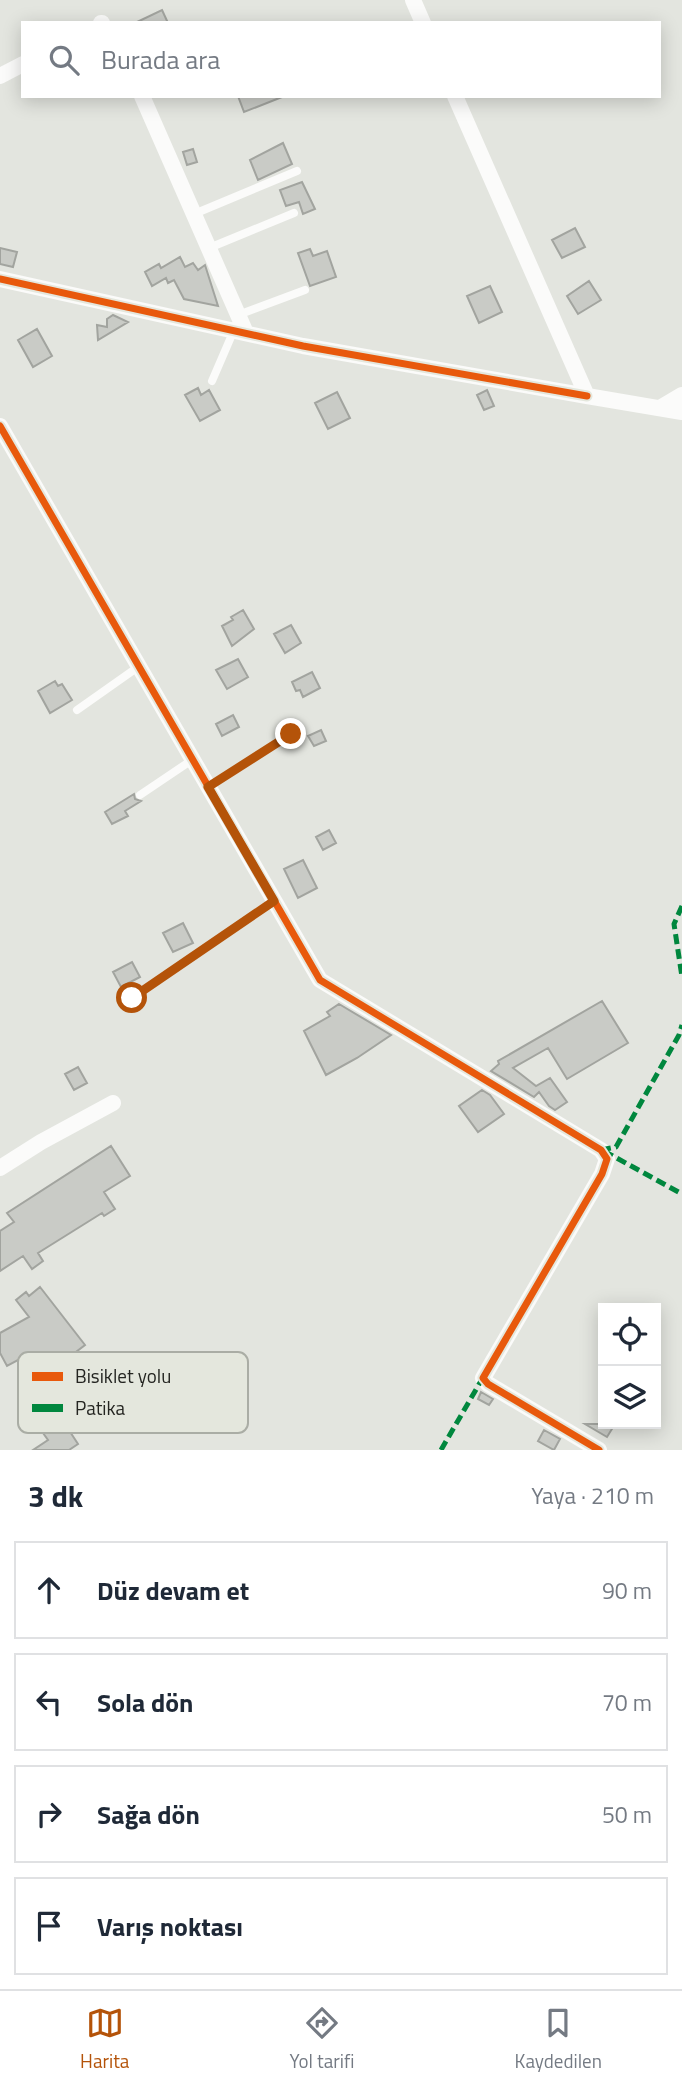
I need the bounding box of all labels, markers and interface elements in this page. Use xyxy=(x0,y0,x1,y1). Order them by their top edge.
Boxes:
search box xyxy=(21,21,661,98)
text: Burada ara xyxy=(101,40,220,79)
icon: search xyxy=(45,41,83,79)
route end xyxy=(275,718,306,749)
route start xyxy=(116,982,147,1013)
map controls xyxy=(598,1303,661,1429)
button: locate xyxy=(598,1303,661,1366)
legend xyxy=(18,1352,248,1433)
text: Bisiklet yolu xyxy=(75,1361,171,1390)
button: layers xyxy=(598,1366,661,1429)
text: Patika xyxy=(75,1393,126,1422)
text: 3 dk xyxy=(28,1473,83,1519)
text: Yaya · 210 m xyxy=(531,1478,654,1513)
icon: ahead xyxy=(30,1571,68,1609)
text: Düz devam et xyxy=(97,1571,249,1610)
text: 90 m xyxy=(602,1573,652,1608)
icon: left xyxy=(30,1683,68,1721)
text: Sola dön xyxy=(97,1683,194,1722)
text: 70 m xyxy=(602,1685,652,1720)
icon: right xyxy=(30,1795,68,1833)
text: Sağa dön xyxy=(97,1795,200,1834)
text: 50 m xyxy=(602,1797,652,1832)
icon: arrive xyxy=(30,1907,68,1945)
text: Varış noktası xyxy=(97,1907,243,1946)
tab: Harita xyxy=(80,2004,129,2075)
tab: Yol tarifi xyxy=(290,2004,354,2075)
tab: Kaydedilen xyxy=(515,2004,602,2075)

